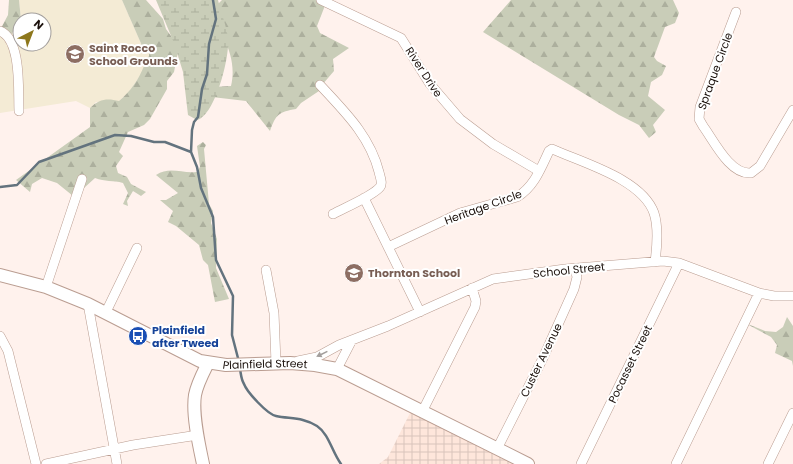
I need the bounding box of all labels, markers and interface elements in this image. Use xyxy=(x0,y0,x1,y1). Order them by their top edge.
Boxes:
north arrow xyxy=(12,12,52,52)
text: N xyxy=(30,16,47,33)
street label: Spraque Circle xyxy=(694,30,736,112)
place label: Saint Rocco School Grounds xyxy=(89,40,178,69)
school or university icon: Saint Rocco School Grounds xyxy=(64,43,86,65)
street label: River Drive xyxy=(402,44,446,100)
street label: Heritage Circle xyxy=(442,186,524,228)
street label: School Street xyxy=(532,258,606,282)
school or university icon: Thornton School xyxy=(343,262,365,284)
place label: Thornton School xyxy=(368,265,460,281)
street label: Custer Avenue xyxy=(516,320,566,400)
place label: Plainfield after Tweed xyxy=(152,322,219,351)
street label: Pocasset Street xyxy=(604,322,656,406)
bus stop icon: Plainfield after Tweed xyxy=(127,325,149,347)
one-way arrow xyxy=(316,351,328,357)
street label: Plainfield Street xyxy=(222,355,308,373)

